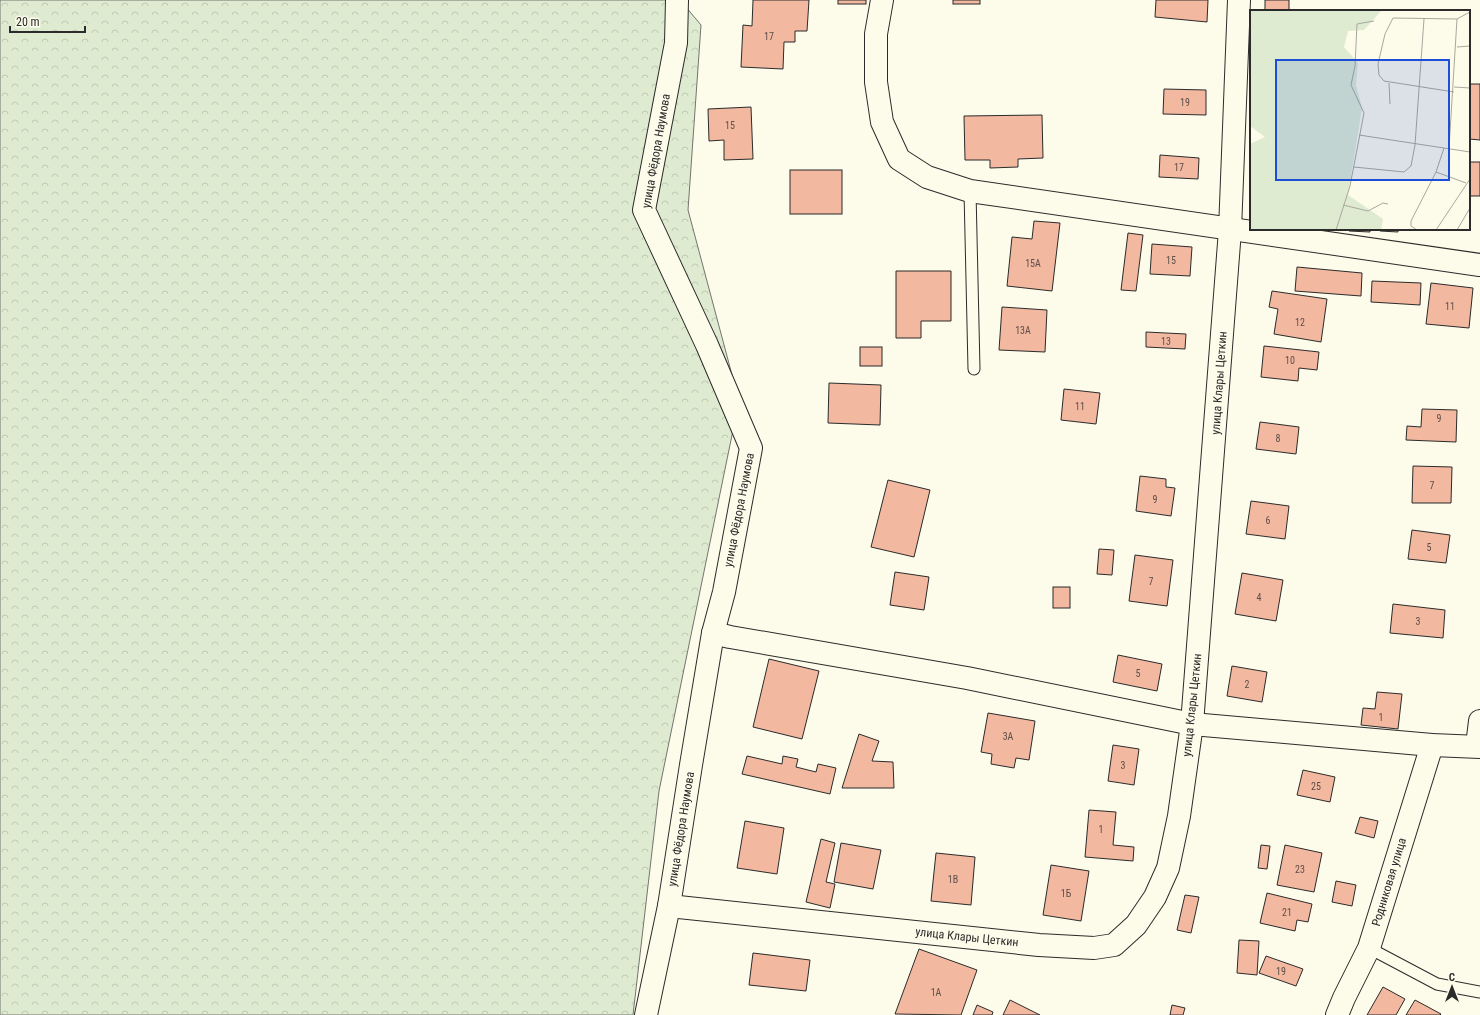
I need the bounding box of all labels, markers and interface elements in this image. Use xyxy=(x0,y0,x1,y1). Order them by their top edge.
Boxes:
scale bar xyxy=(10,8,85,34)
inset map xyxy=(1250,10,1470,230)
text: 20 m xyxy=(16,15,40,29)
house number: 17 xyxy=(764,31,774,42)
street label: улица Фёдора Наумова xyxy=(639,92,673,209)
house number: 19 xyxy=(1180,97,1190,108)
house number: 15 xyxy=(725,120,735,131)
house number: 17 xyxy=(1174,162,1184,173)
house number: 15 xyxy=(1166,255,1176,266)
house number: 15А xyxy=(1025,258,1041,269)
house number: 11 xyxy=(1445,301,1455,312)
house number: 12 xyxy=(1295,317,1305,328)
house number: 13А xyxy=(1015,325,1031,336)
street label: улица Клары Цеткин xyxy=(1208,331,1230,435)
house number: 13 xyxy=(1161,336,1171,347)
house number: 10 xyxy=(1285,355,1295,366)
house number: 11 xyxy=(1075,401,1085,412)
house number: 9 xyxy=(1437,413,1442,424)
house number: 8 xyxy=(1276,433,1281,444)
street label: улица Фёдора Наумова xyxy=(721,451,757,568)
house number: 7 xyxy=(1430,480,1435,491)
house number: 9 xyxy=(1153,494,1158,505)
house number: 6 xyxy=(1266,515,1271,526)
house number: 5 xyxy=(1427,542,1432,553)
house number: 7 xyxy=(1149,576,1154,587)
house number: 4 xyxy=(1257,592,1262,603)
house number: 3 xyxy=(1416,616,1421,627)
street label: улица Клары Цеткин xyxy=(1180,653,1204,757)
house number: 5 xyxy=(1136,668,1141,679)
house number: 2 xyxy=(1245,679,1250,690)
house number: 1 xyxy=(1379,712,1383,723)
house number: 3А xyxy=(1003,731,1014,742)
house number: 3 xyxy=(1121,760,1126,771)
street label: улица Фёдора Наумова xyxy=(665,770,697,887)
house number: 25 xyxy=(1311,781,1321,792)
house number: 1 xyxy=(1099,824,1103,835)
street label: Родниковая улица xyxy=(1369,836,1409,928)
house number: 23 xyxy=(1295,864,1305,875)
house number: 1В xyxy=(948,874,958,885)
house number: 1Б xyxy=(1061,888,1072,899)
house number: 21 xyxy=(1282,907,1292,918)
street label: улица Клары Цеткин xyxy=(915,925,1019,949)
house number: 19 xyxy=(1276,966,1286,977)
north arrow xyxy=(1432,967,1472,1007)
text: С xyxy=(1449,971,1455,984)
house number: 1А xyxy=(931,987,942,998)

